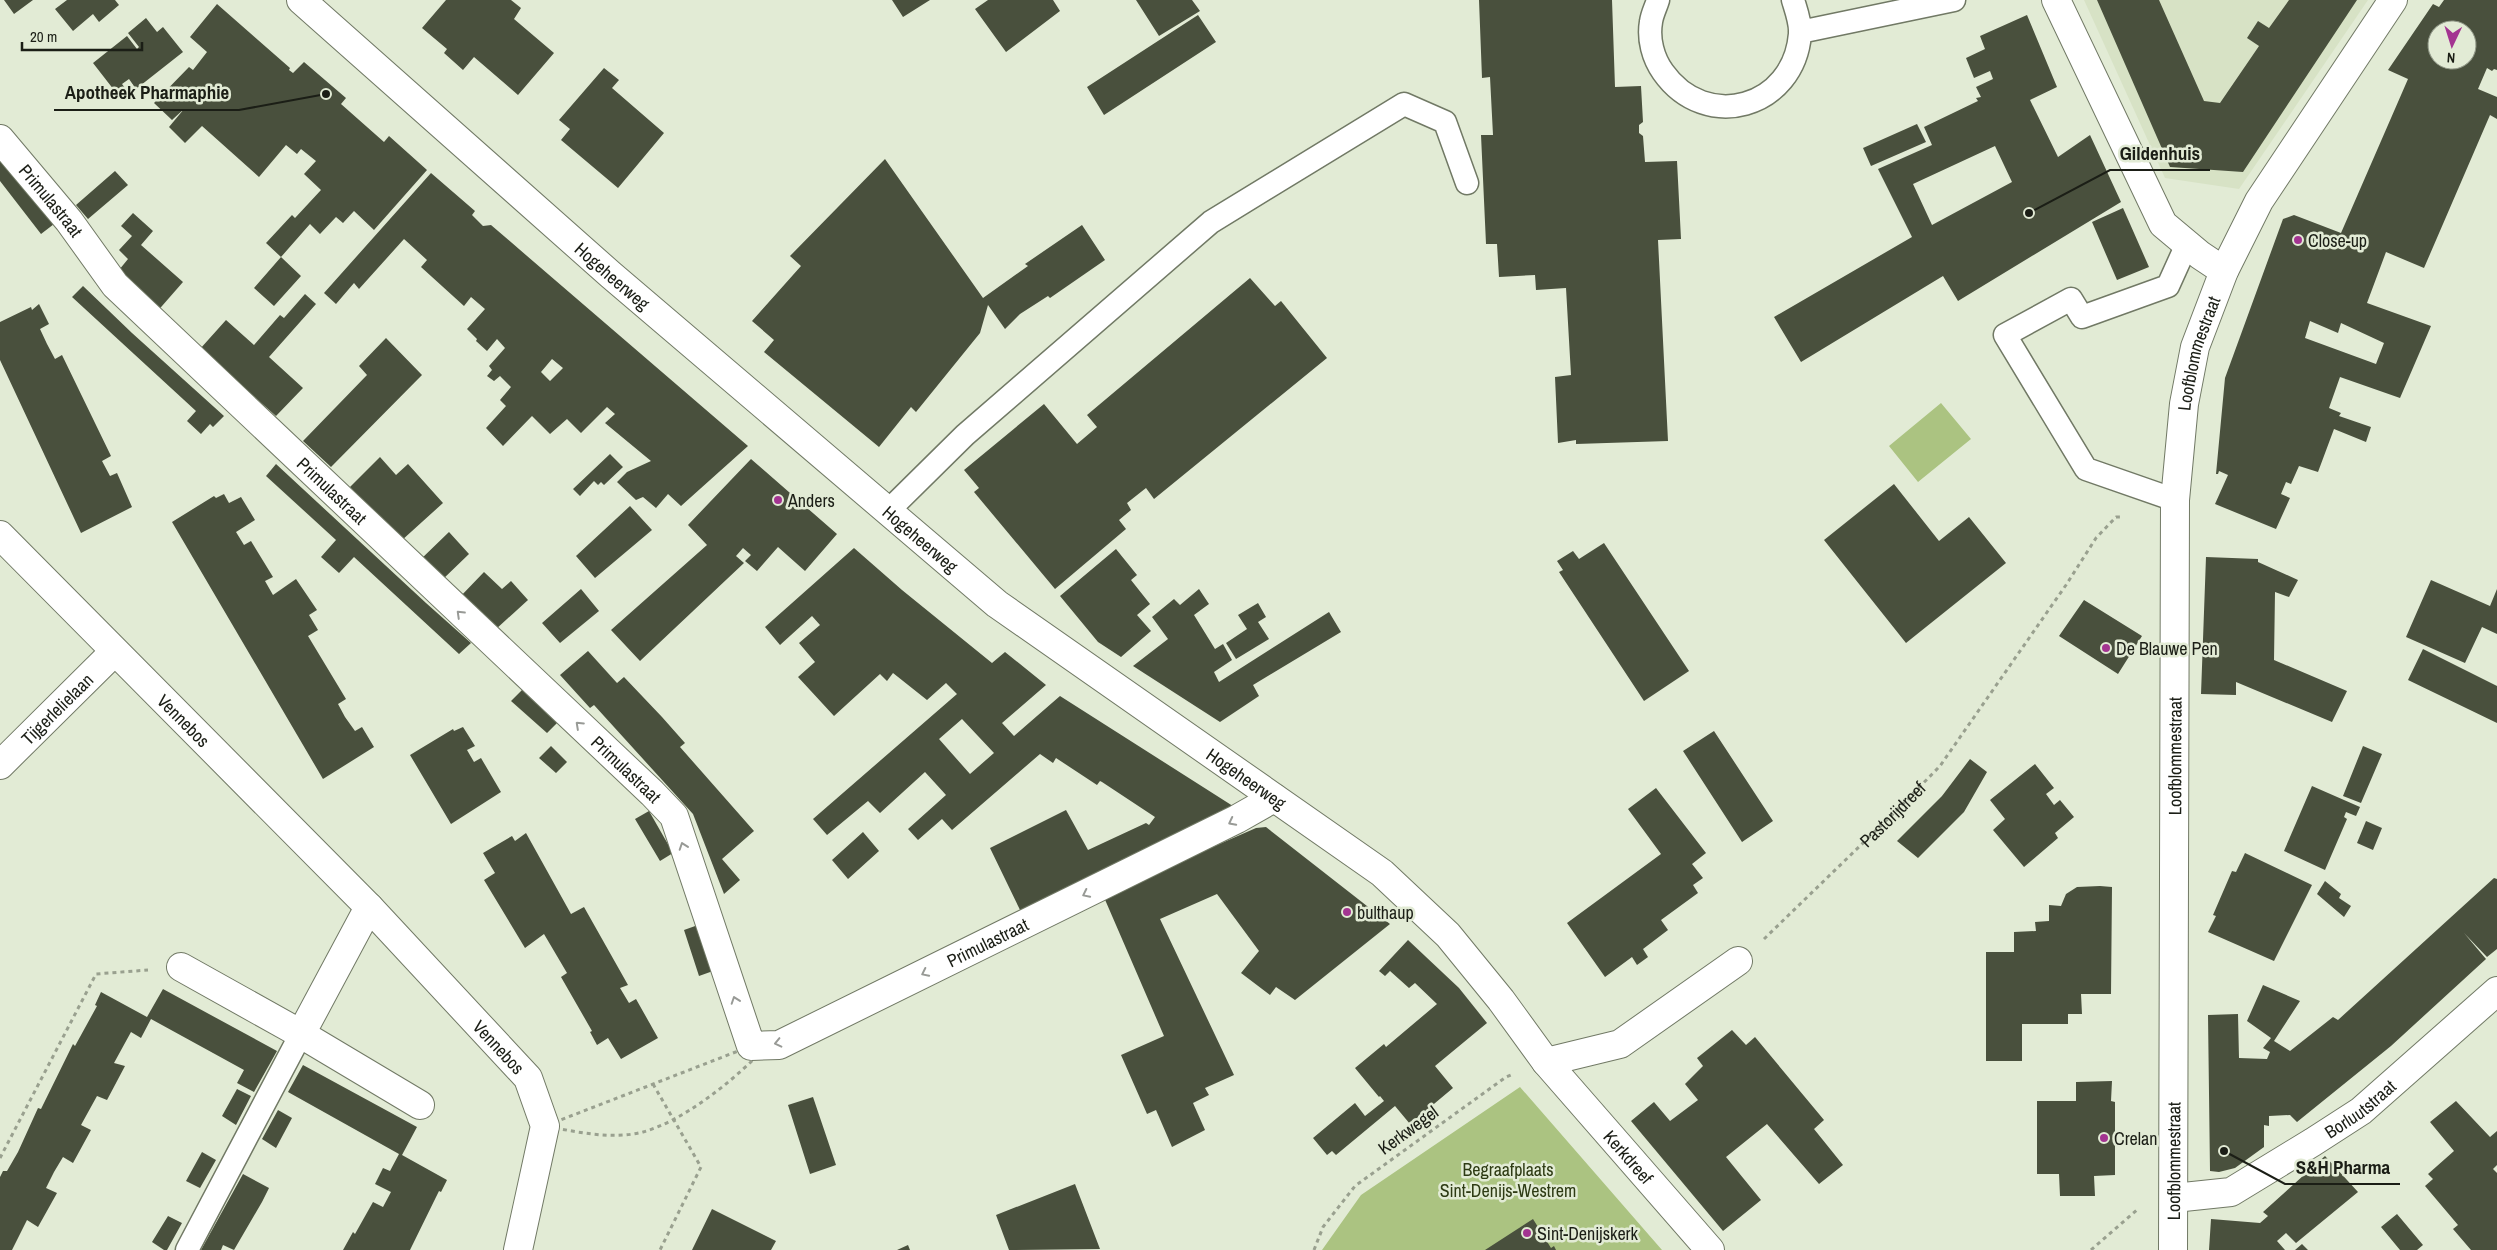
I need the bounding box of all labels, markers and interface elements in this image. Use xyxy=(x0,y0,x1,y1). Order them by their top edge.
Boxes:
scale bar xyxy=(22,20,142,52)
north arrow xyxy=(2427,20,2477,70)
text: 20 m xyxy=(30,26,57,47)
text: N xyxy=(2446,49,2456,67)
callout: Apotheek Pharmaphie xyxy=(54,76,239,110)
text: Apotheek Pharmaphie xyxy=(65,79,230,105)
callout: Gildenhuis xyxy=(2110,136,2210,170)
text: Gildenhuis xyxy=(2120,140,2200,166)
street label: Primulastraat xyxy=(14,159,89,242)
place label: Close-up xyxy=(2308,228,2367,253)
marker: Close-up xyxy=(2292,234,2304,246)
street label: Hogeheerweg xyxy=(569,236,656,316)
street label: Loofblommestraat xyxy=(2171,292,2226,412)
street label: Primulastraat xyxy=(292,451,373,530)
place label: Anders xyxy=(787,488,835,513)
marker: Anders xyxy=(772,494,784,506)
street label: Hogeheerweg xyxy=(877,499,964,579)
one-way arrow xyxy=(457,611,466,620)
place label: De Blauwe Pen xyxy=(2116,636,2218,661)
marker: De Blauwe Pen xyxy=(2100,642,2112,654)
street label: Tijgerlelielaan xyxy=(15,667,98,750)
street label: Vennebos xyxy=(152,688,216,752)
street label: Loofblommestraat xyxy=(2162,697,2187,815)
one-way arrow xyxy=(575,722,584,731)
street label: Primulastraat xyxy=(586,730,667,808)
street label: Hogeheerweg xyxy=(1202,742,1292,815)
street label: Pastorijdreef xyxy=(1854,775,1931,853)
one-way arrow xyxy=(1228,816,1237,826)
one-way arrow xyxy=(679,842,689,850)
one-way arrow xyxy=(1082,888,1091,898)
place label: bulthaup xyxy=(1357,900,1414,925)
marker: bulthaup xyxy=(1341,906,1353,918)
street label: Primulastraat xyxy=(942,912,1032,973)
one-way arrow xyxy=(921,967,930,977)
one-way arrow xyxy=(731,996,741,1004)
street label: Vennebos xyxy=(468,1014,531,1079)
one-way arrow xyxy=(774,1038,783,1048)
street label: Borluutstraat xyxy=(2319,1074,2401,1144)
street label: Kerkwegel xyxy=(1373,1100,1443,1160)
street label: Loofblommestraat xyxy=(2161,1102,2186,1220)
street label: Kerkdreef xyxy=(1598,1124,1660,1190)
place label: Crelan xyxy=(2114,1126,2157,1151)
marker: Crelan xyxy=(2098,1132,2110,1144)
callout: S&H Pharma xyxy=(2285,1150,2400,1184)
text: S&H Pharma xyxy=(2296,1154,2391,1180)
park label: Begraafplaats Sint-Denijs-Westrem xyxy=(1440,1157,1576,1203)
place label: Sint-Denijskerk xyxy=(1537,1221,1639,1246)
marker: Sint-Denijskerk xyxy=(1521,1227,1533,1239)

